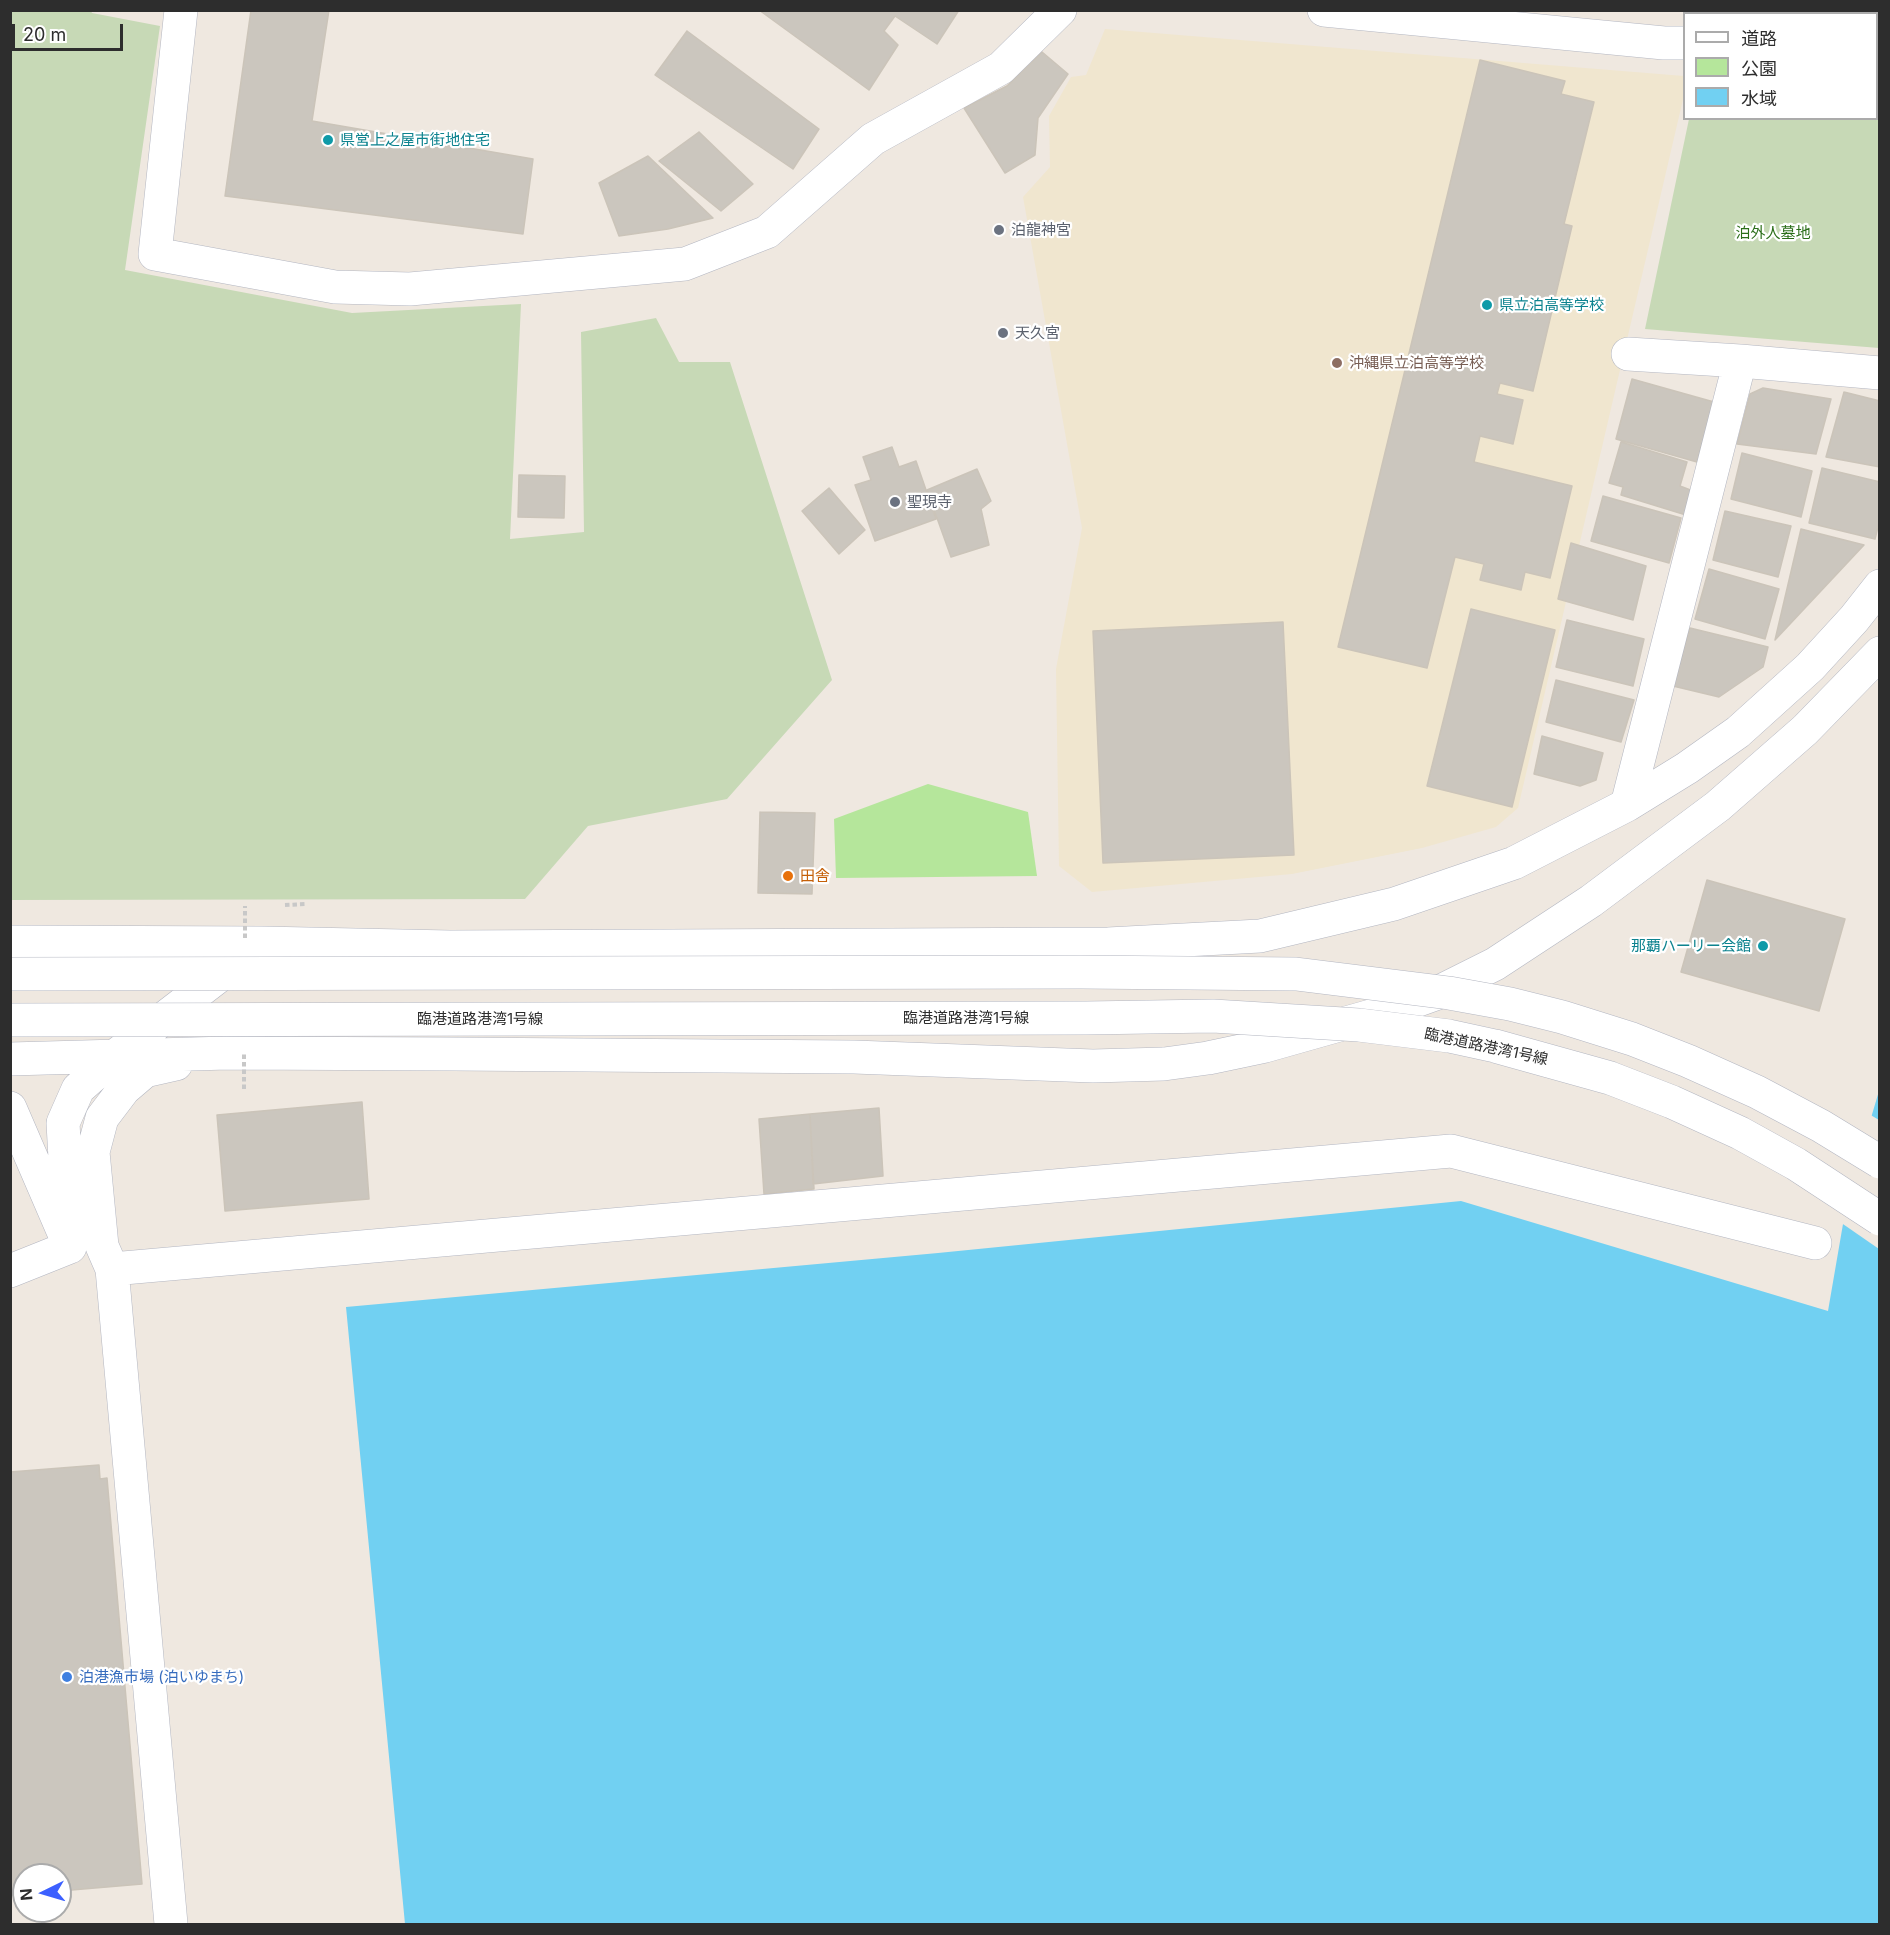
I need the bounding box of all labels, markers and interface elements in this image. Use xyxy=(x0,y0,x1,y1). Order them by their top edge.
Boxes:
scale bar xyxy=(15,12,126,50)
legend xyxy=(1683,12,1878,120)
text: 20 m xyxy=(23,24,66,45)
text: 道路 xyxy=(1741,28,1777,49)
text: 公園 xyxy=(1741,58,1777,79)
text: 水域 xyxy=(1741,88,1777,109)
place label: 県営上之屋市街地住宅 xyxy=(340,131,490,149)
marker: 県営上之屋市街地住宅 xyxy=(321,133,335,147)
place label: 泊龍神宮 xyxy=(1011,221,1071,239)
marker: 泊龍神宮 xyxy=(992,223,1006,237)
park label: 泊外人墓地 xyxy=(1736,224,1810,242)
place label: 県立泊高等学校 xyxy=(1499,296,1604,314)
marker: 県立泊高等学校 xyxy=(1480,298,1494,312)
place label: 天久宮 xyxy=(1015,324,1060,342)
marker: 天久宮 xyxy=(996,326,1010,340)
place label: 沖縄県立泊高等学校 xyxy=(1349,354,1484,372)
marker: 沖縄県立泊高等学校 xyxy=(1330,356,1344,370)
place label: 聖現寺 xyxy=(907,493,952,511)
marker: 聖現寺 xyxy=(888,495,902,509)
place label: 田舎 xyxy=(800,867,830,885)
marker: 田舎 xyxy=(781,869,795,883)
place label: 那覇ハーリー会館 xyxy=(1631,937,1751,955)
marker: 那覇ハーリー会館 xyxy=(1756,939,1770,953)
street label: 臨港道路港湾1号線 xyxy=(903,1009,1029,1027)
street label: 臨港道路港湾1号線 xyxy=(417,1010,543,1028)
street label: 臨港道路港湾1号線 xyxy=(1422,1025,1550,1069)
place label: 泊港漁市場 (泊いゆまち) xyxy=(79,1668,244,1686)
marker: 泊港漁市場 (泊いゆまち) xyxy=(60,1670,74,1684)
north arrow xyxy=(12,1863,72,1923)
text: N xyxy=(16,1887,37,1901)

